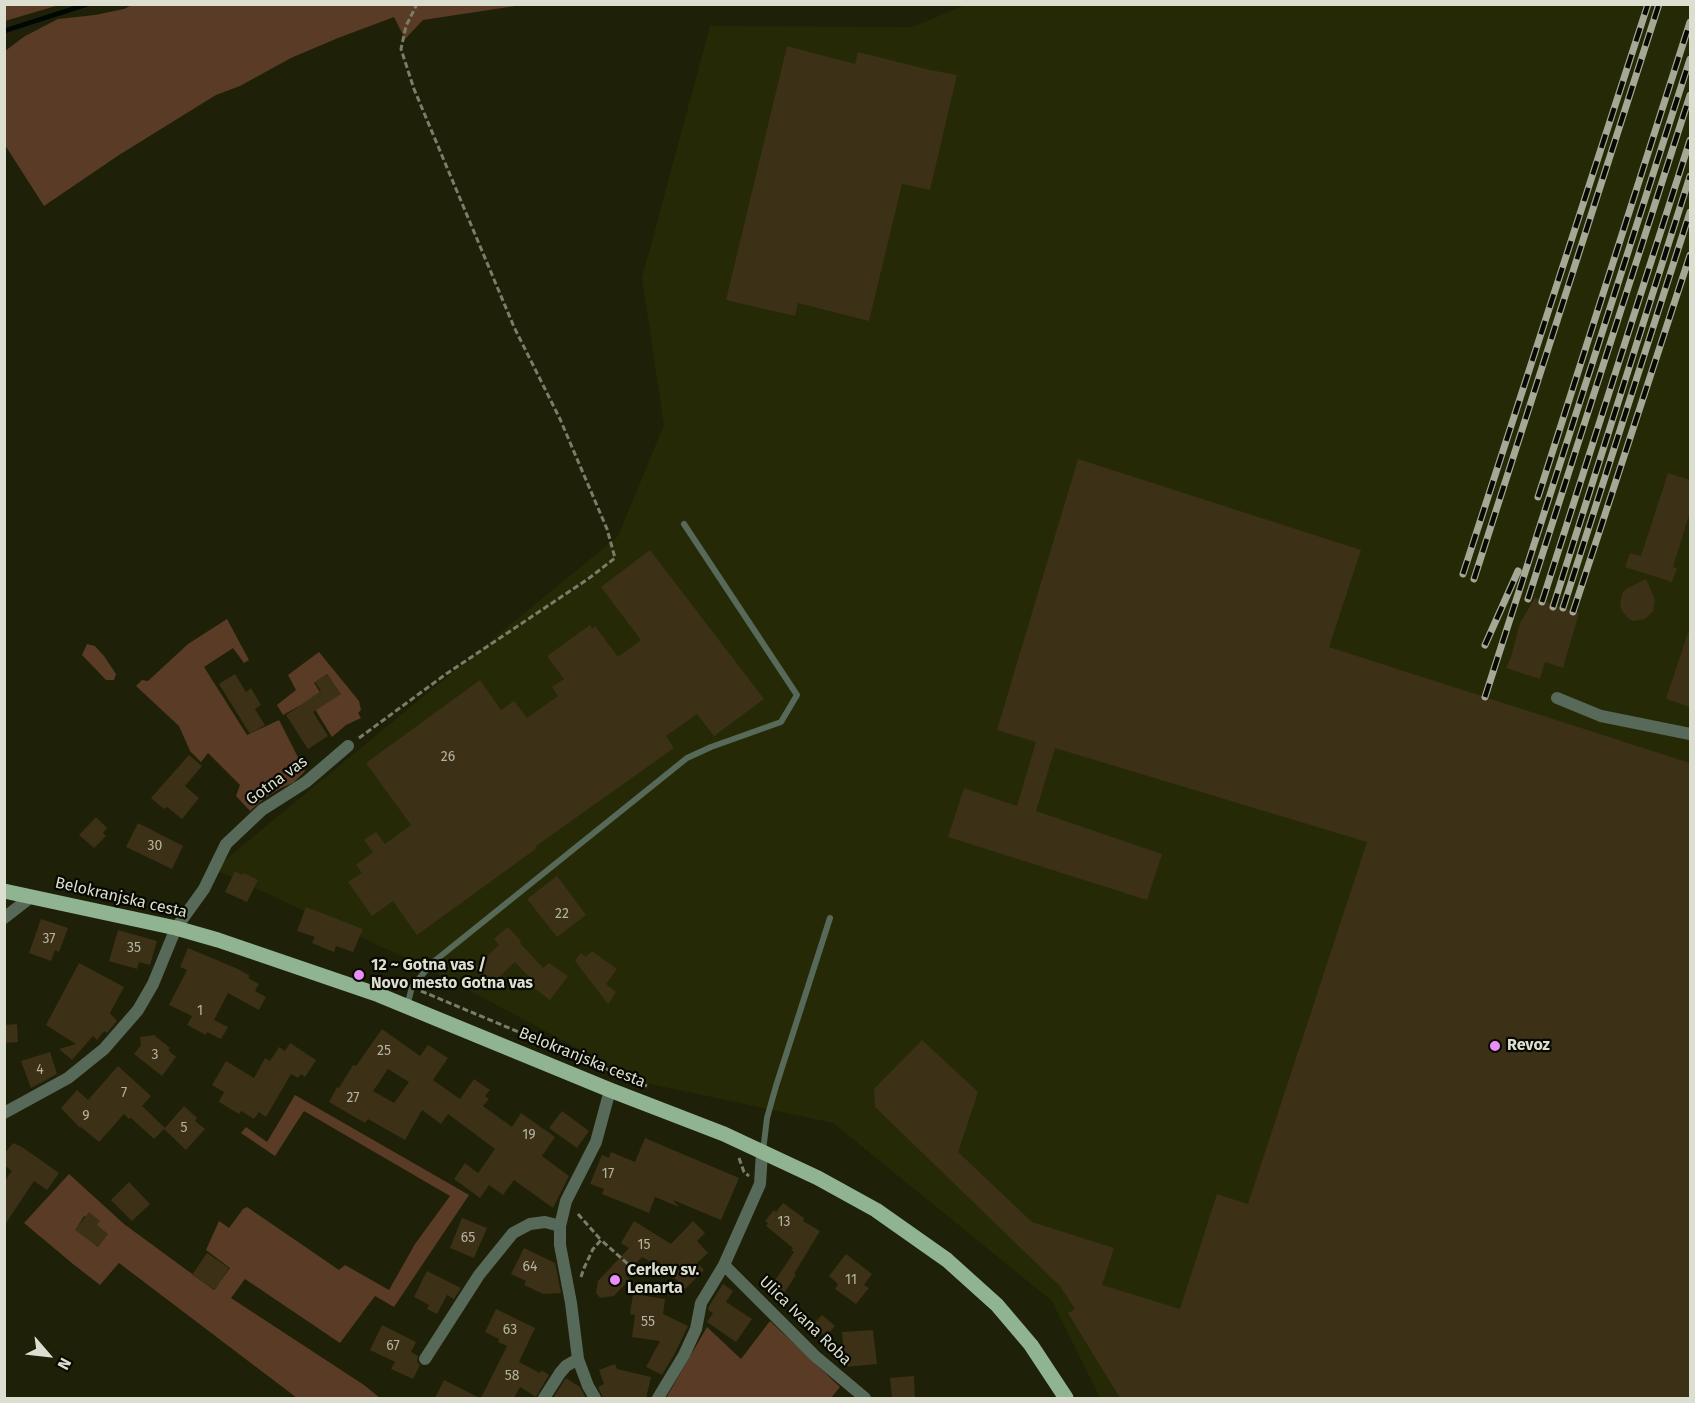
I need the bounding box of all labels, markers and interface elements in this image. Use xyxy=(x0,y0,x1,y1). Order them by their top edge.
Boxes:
house number: 26 xyxy=(441,749,455,765)
street label: Gotna vas xyxy=(243,752,311,810)
house number: 30 xyxy=(148,838,162,854)
street label: Belokranjska cesta xyxy=(53,873,189,923)
house number: 22 xyxy=(555,906,569,922)
house number: 37 xyxy=(42,931,56,947)
house number: 35 xyxy=(127,940,141,956)
place label: 12 ~ Gotna vas / Novo mesto Gotna vas xyxy=(371,956,533,994)
marker: 12 ~ Gotna vas / Novo mesto Gotna vas xyxy=(352,968,366,982)
house number: 1 xyxy=(197,1003,203,1019)
street label: Belokranjska cesta xyxy=(516,1024,648,1092)
place label: Revoz xyxy=(1507,1036,1550,1056)
marker: Revoz xyxy=(1488,1039,1502,1053)
house number: 25 xyxy=(377,1043,391,1059)
house number: 3 xyxy=(152,1047,158,1063)
house number: 4 xyxy=(36,1062,44,1078)
house number: 7 xyxy=(121,1085,127,1101)
house number: 27 xyxy=(346,1090,360,1106)
house number: 9 xyxy=(82,1108,90,1124)
house number: 5 xyxy=(180,1120,188,1136)
house number: 19 xyxy=(522,1127,536,1143)
house number: 17 xyxy=(602,1166,614,1182)
house number: 13 xyxy=(777,1214,791,1230)
house number: 65 xyxy=(461,1230,475,1246)
house number: 15 xyxy=(637,1237,651,1253)
house number: 64 xyxy=(523,1259,537,1275)
place label: Cerkev sv. Lenarta xyxy=(627,1261,699,1299)
street label: Ulica Ivana Roba xyxy=(755,1272,855,1370)
house number: 11 xyxy=(845,1272,857,1288)
marker: Cerkev sv. Lenarta xyxy=(608,1273,622,1287)
house number: 55 xyxy=(641,1314,655,1330)
house number: 63 xyxy=(503,1322,517,1338)
north arrow xyxy=(18,1325,78,1385)
house number: 67 xyxy=(386,1338,400,1354)
text: N xyxy=(53,1355,75,1373)
house number: 58 xyxy=(505,1368,519,1384)

